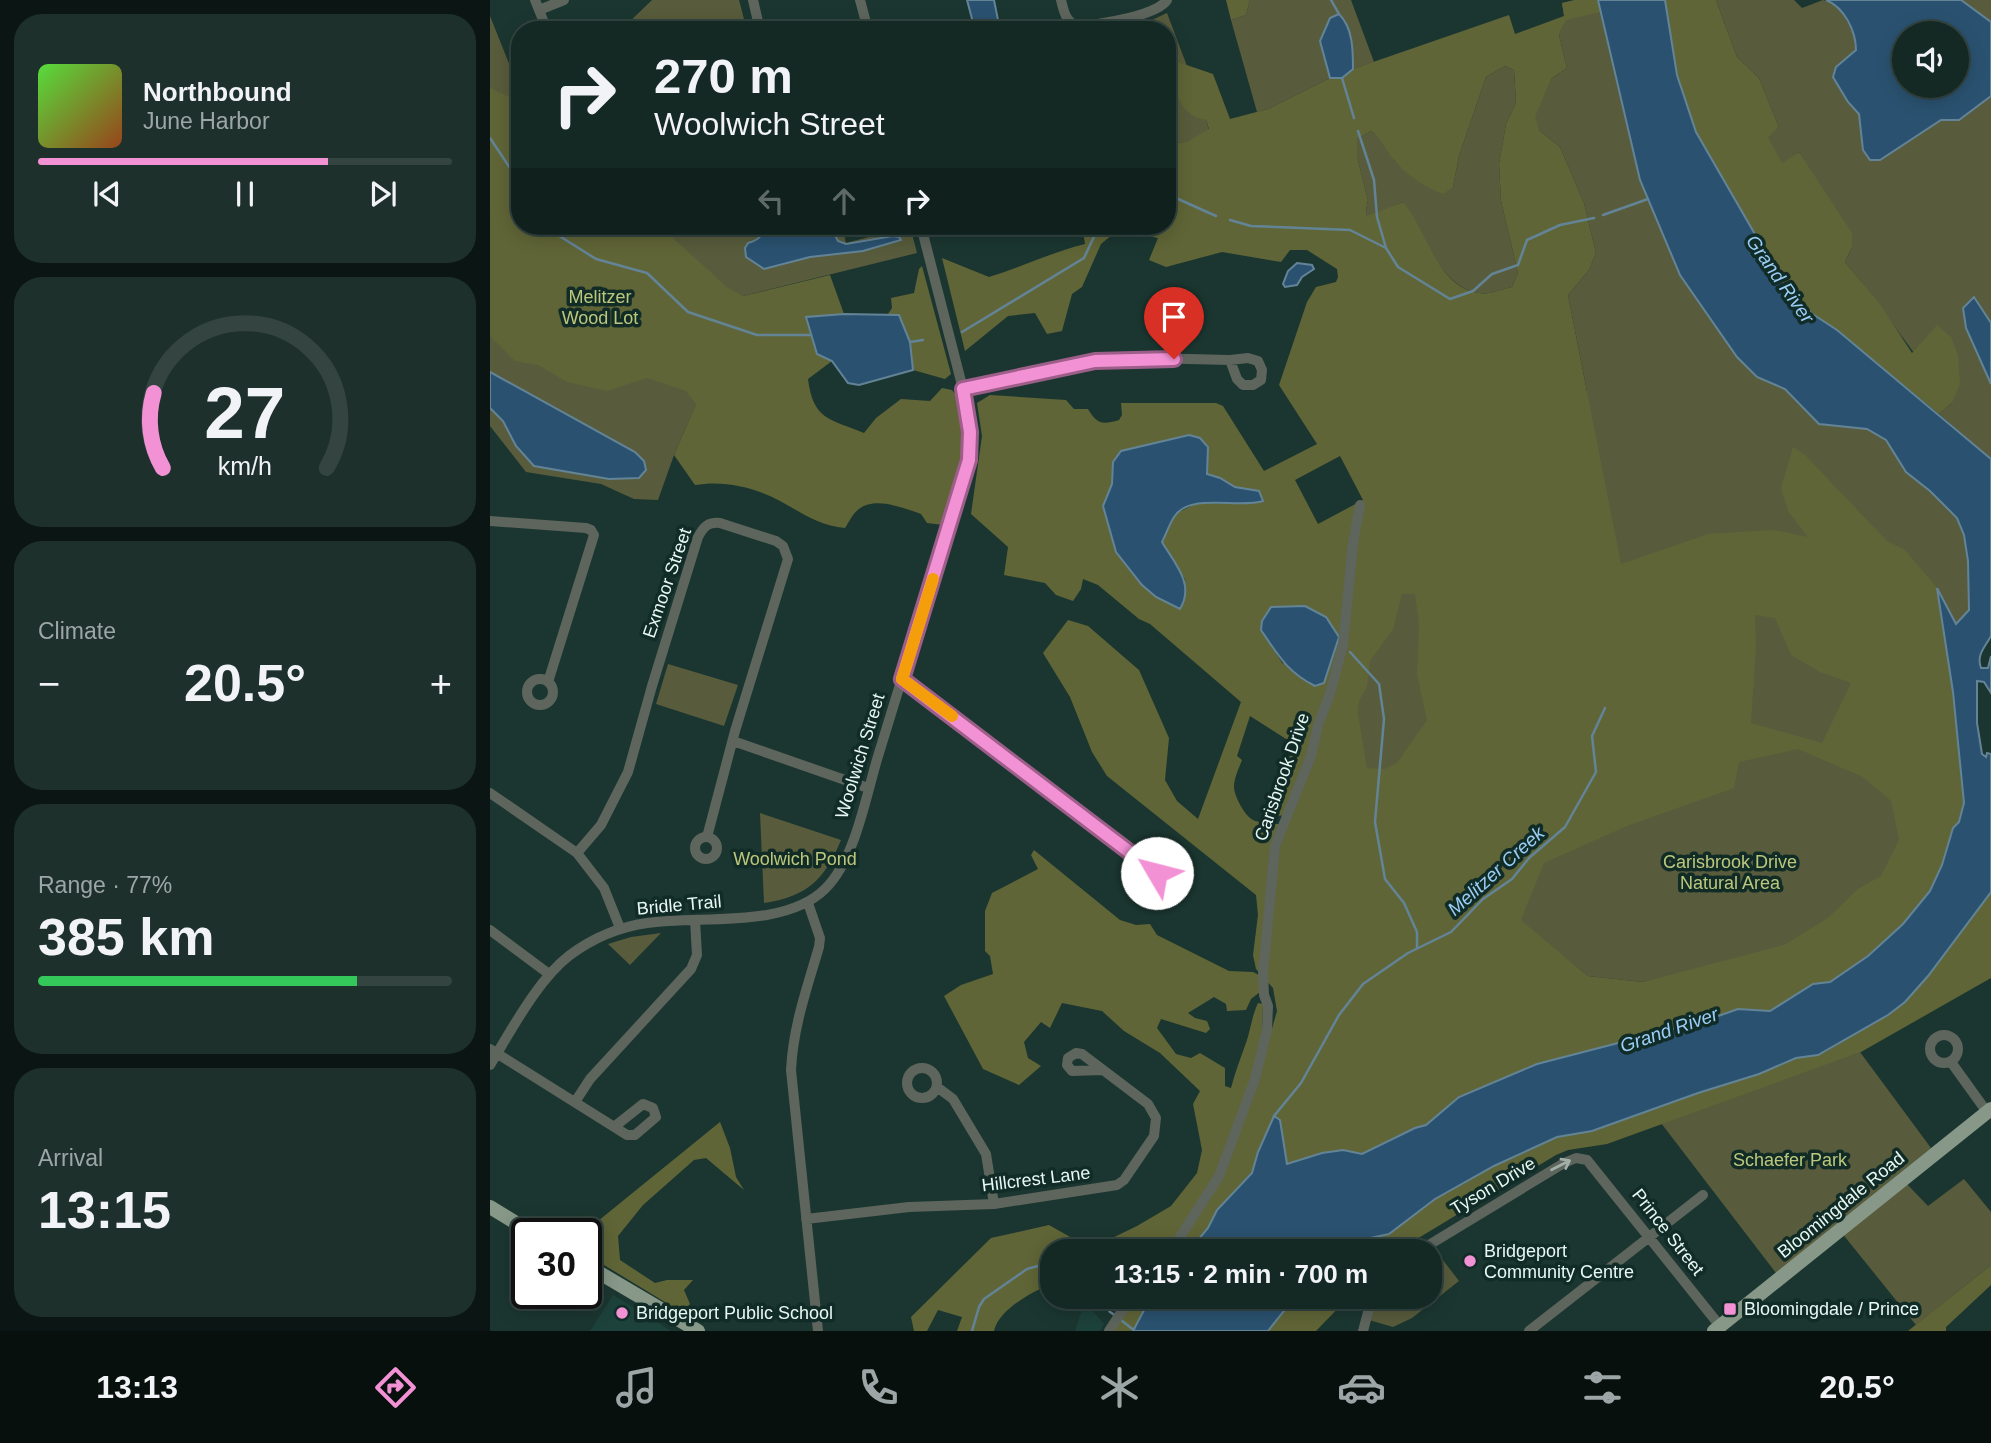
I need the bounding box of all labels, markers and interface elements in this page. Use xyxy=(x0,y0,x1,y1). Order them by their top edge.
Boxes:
map controls xyxy=(1892,21,1969,98)
button: sound xyxy=(1892,21,1969,98)
icon: right xyxy=(539,49,630,140)
text: 270 m xyxy=(654,49,793,103)
text: Northbound xyxy=(143,77,292,107)
text: Woolwich Street xyxy=(654,106,885,142)
text: June Harbor xyxy=(143,108,270,134)
icon: previous xyxy=(88,175,126,213)
icon: pause xyxy=(226,175,264,213)
icon: next xyxy=(364,175,402,213)
icon: left xyxy=(752,182,790,220)
icon: ahead xyxy=(825,182,863,220)
icon: right xyxy=(898,182,936,220)
water label: Grand River xyxy=(1742,231,1818,328)
park label: Melitzer Wood Lot xyxy=(562,287,638,328)
pin xyxy=(1144,287,1204,359)
icon: arrive xyxy=(1155,298,1193,336)
text: 27 xyxy=(205,373,285,454)
text: km/h xyxy=(218,452,272,480)
street label: Exmoor Street xyxy=(639,525,695,641)
text: Climate xyxy=(38,618,116,644)
text: 20.5° xyxy=(184,654,306,712)
text: − xyxy=(38,663,60,705)
text: + xyxy=(430,663,452,705)
street label: Woolwich Street xyxy=(831,691,889,821)
street label: Carisbrook Drive xyxy=(1251,710,1313,844)
water label: Melitzer Creek xyxy=(1443,821,1550,920)
position arrow xyxy=(1120,836,1194,910)
park label: Woolwich Pond xyxy=(733,849,857,869)
park label: Carisbrook Drive Natural Area xyxy=(1663,852,1797,893)
text: Range · 77% xyxy=(38,872,172,898)
street label: Bridle Trail xyxy=(636,891,722,919)
text: 385 km xyxy=(38,908,214,966)
water label: Grand River xyxy=(1617,1003,1721,1057)
text: Arrival xyxy=(38,1145,103,1171)
street label: Bloomingdale Road xyxy=(1774,1148,1908,1262)
park label: Schaefer Park xyxy=(1733,1150,1848,1170)
street label: Tyson Drive xyxy=(1447,1153,1539,1219)
one-way arrow xyxy=(1551,1158,1571,1172)
street label: Hillcrest Lane xyxy=(981,1162,1091,1196)
text: 13:15 xyxy=(38,1181,171,1239)
street label: Prince Street xyxy=(1628,1185,1708,1279)
speed limit sign: 30 xyxy=(511,1218,602,1309)
place label: Bridgeport Community Centre xyxy=(1484,1241,1634,1282)
marker: Bridgeport Community Centre xyxy=(1462,1253,1478,1269)
text: 13:15 · 2 min · 700 m xyxy=(1114,1259,1368,1289)
place label: Bloomingdale / Prince xyxy=(1744,1299,1919,1319)
marker: Bloomingdale / Prince xyxy=(1722,1301,1738,1317)
place label: Bridgeport Public School xyxy=(636,1303,833,1323)
marker: Bridgeport Public School xyxy=(614,1305,630,1321)
icon: directions xyxy=(371,1363,420,1412)
icon: music xyxy=(612,1363,661,1412)
icon: phone xyxy=(854,1363,903,1412)
icon: climate xyxy=(1095,1363,1144,1412)
icon: car xyxy=(1337,1363,1386,1412)
icon: filters xyxy=(1578,1363,1627,1412)
text: 13:13 xyxy=(96,1369,178,1405)
text: 20.5° xyxy=(1820,1369,1895,1405)

